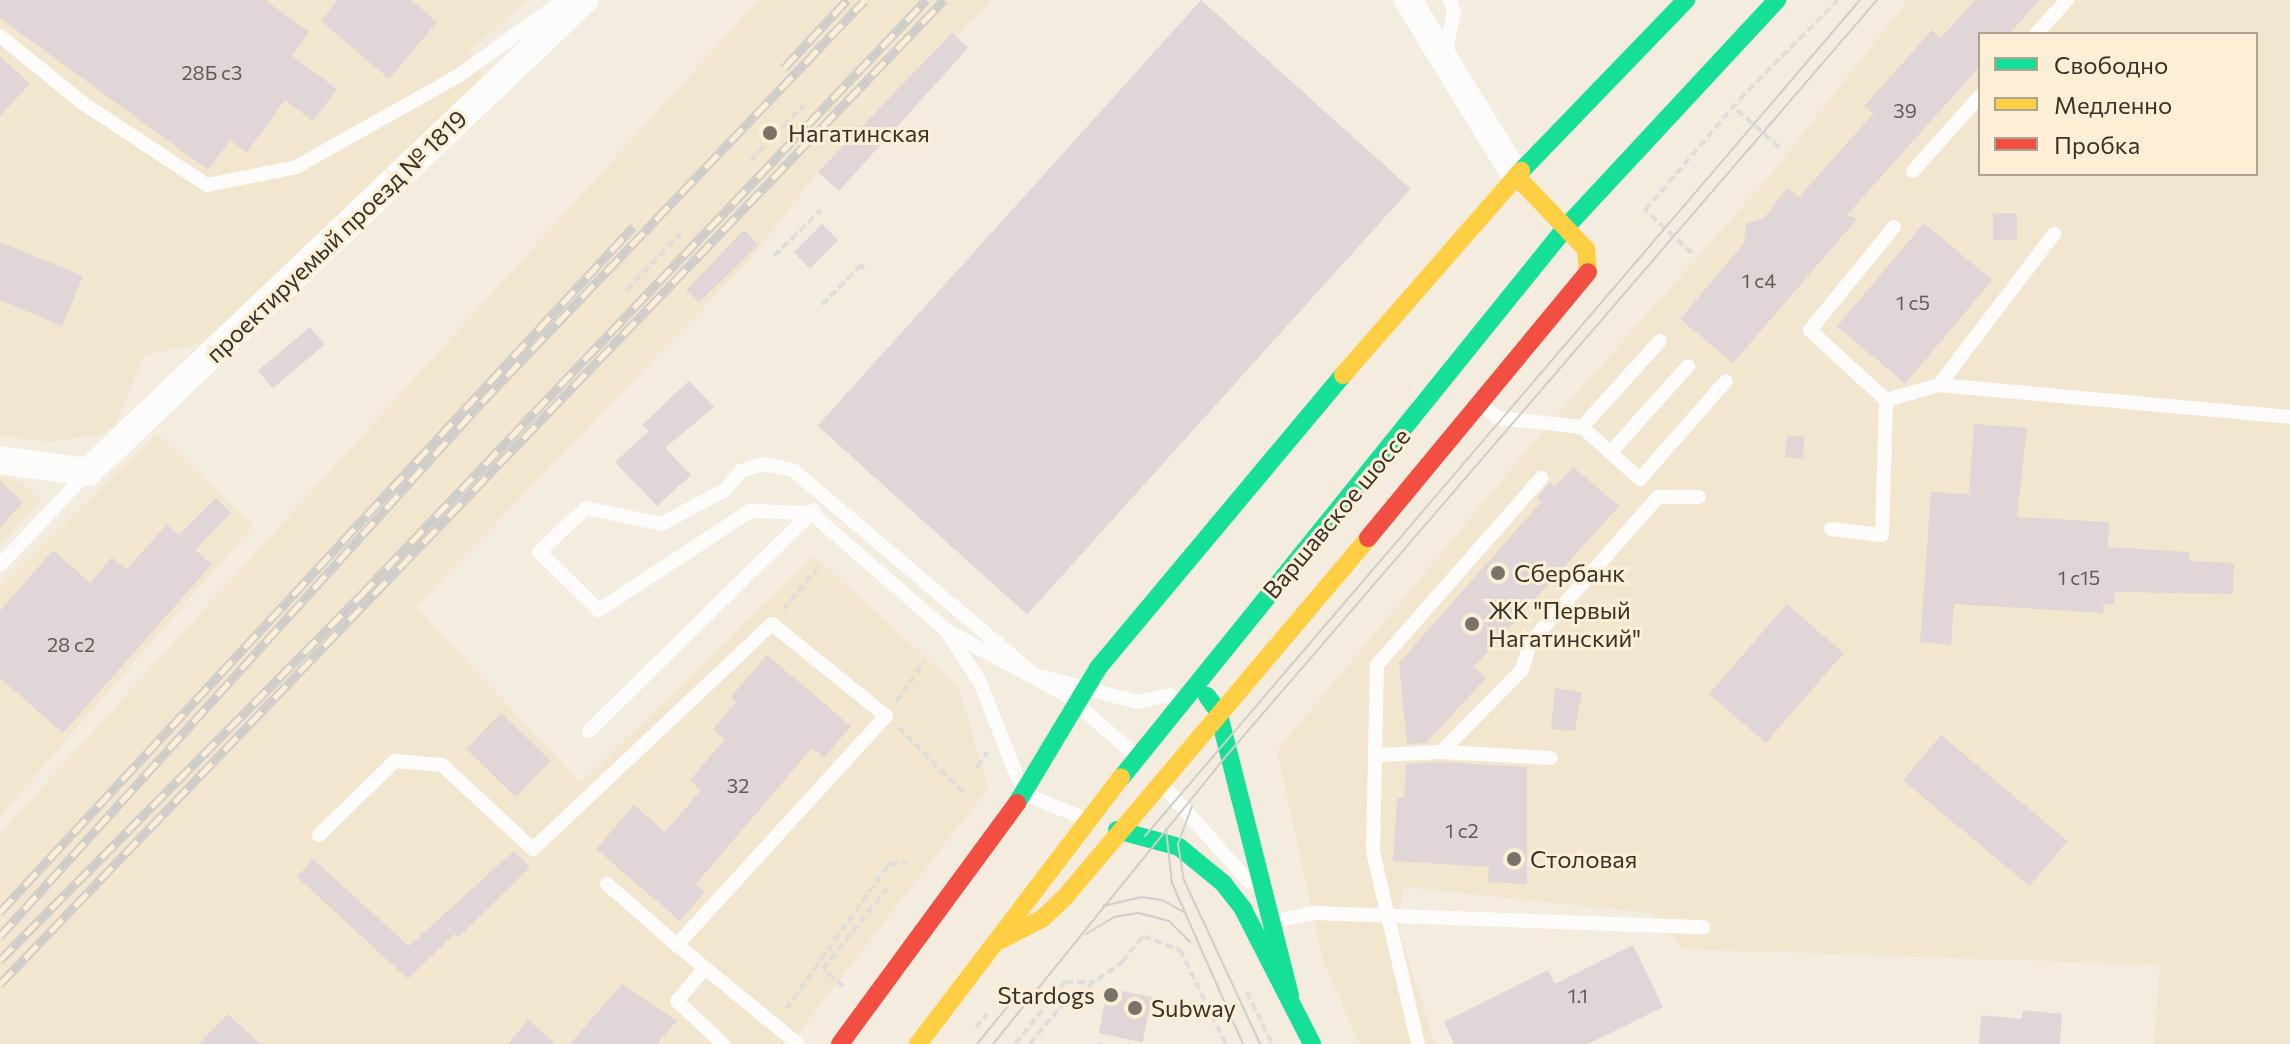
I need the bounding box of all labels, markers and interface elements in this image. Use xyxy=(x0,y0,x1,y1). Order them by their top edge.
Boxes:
legend xyxy=(1978,32,2258,176)
text: Свободно xyxy=(2054,50,2168,79)
house number: 28Б с3 xyxy=(182,60,242,84)
text: Медленно xyxy=(2054,90,2172,119)
house number: 39 xyxy=(1893,98,1917,122)
street label: проектируемый проезд № 1819 xyxy=(200,104,472,368)
place label: Нагатинская xyxy=(788,119,930,147)
marker: Нагатинская xyxy=(759,122,781,144)
text: Пробка xyxy=(2054,130,2140,159)
house number: 1 с4 xyxy=(1742,268,1776,292)
house number: 1 с5 xyxy=(1896,290,1930,314)
street label: Варшавское шоссе xyxy=(1256,422,1416,604)
place label: Сбербанк xyxy=(1514,559,1625,587)
marker: Сбербанк xyxy=(1489,564,1507,582)
house number: 1 с15 xyxy=(2058,565,2100,589)
place label: ЖК "Первый Нагатинский" xyxy=(1488,596,1641,652)
marker: ЖК "Первый Нагатинский" xyxy=(1463,615,1481,633)
house number: 28 с2 xyxy=(47,632,95,656)
house number: 32 xyxy=(727,773,749,797)
house number: 1 с2 xyxy=(1445,818,1479,842)
place label: Столовая xyxy=(1530,845,1637,873)
marker: Столовая xyxy=(1505,850,1523,868)
place label: Stardogs xyxy=(997,981,1095,1009)
house number: 1.1 xyxy=(1568,983,1588,1007)
marker: Stardogs xyxy=(1102,986,1120,1004)
place label: Subway xyxy=(1151,994,1236,1022)
marker: Subway xyxy=(1126,999,1144,1017)

